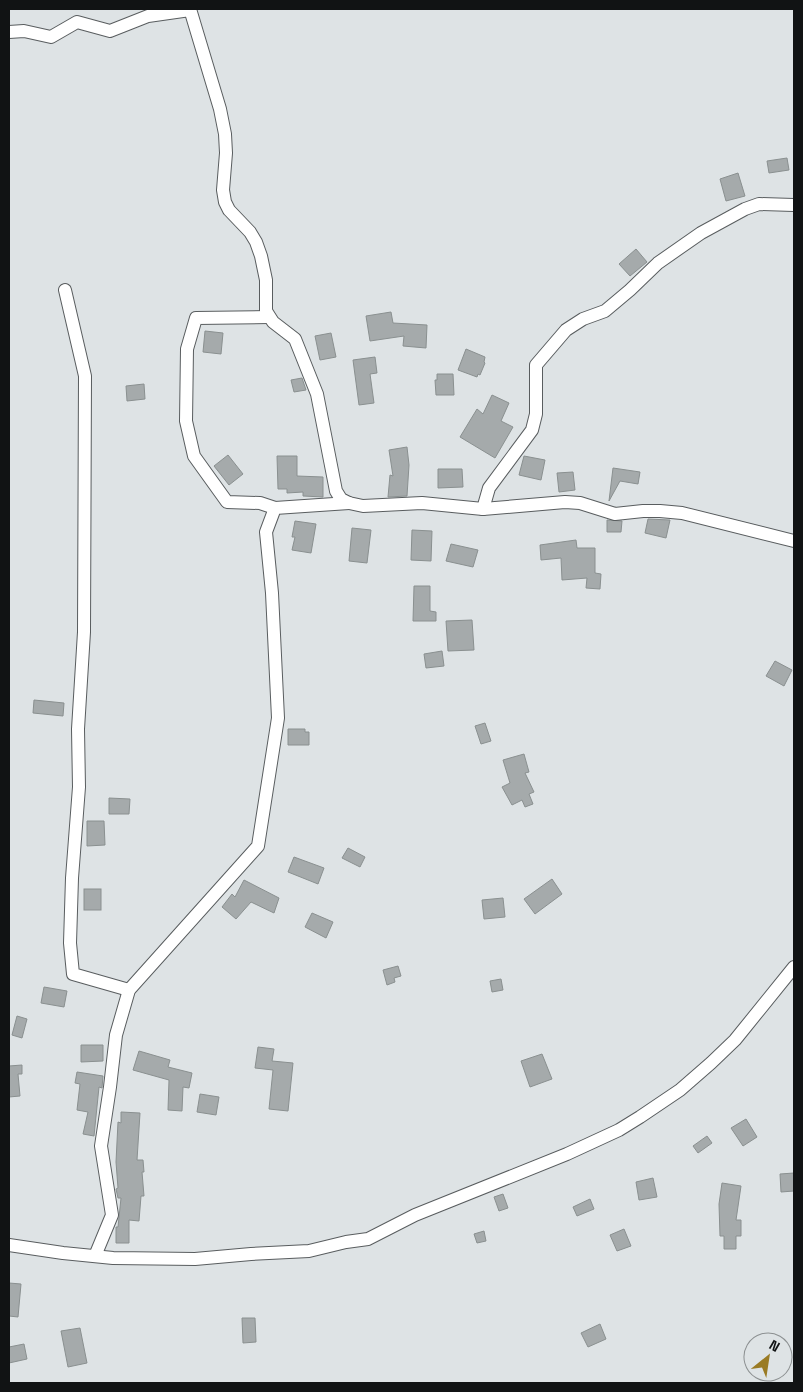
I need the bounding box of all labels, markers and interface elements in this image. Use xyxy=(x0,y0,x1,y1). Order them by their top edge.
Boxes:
north arrow xyxy=(743,1332,793,1382)
text: N xyxy=(766,1336,783,1356)

